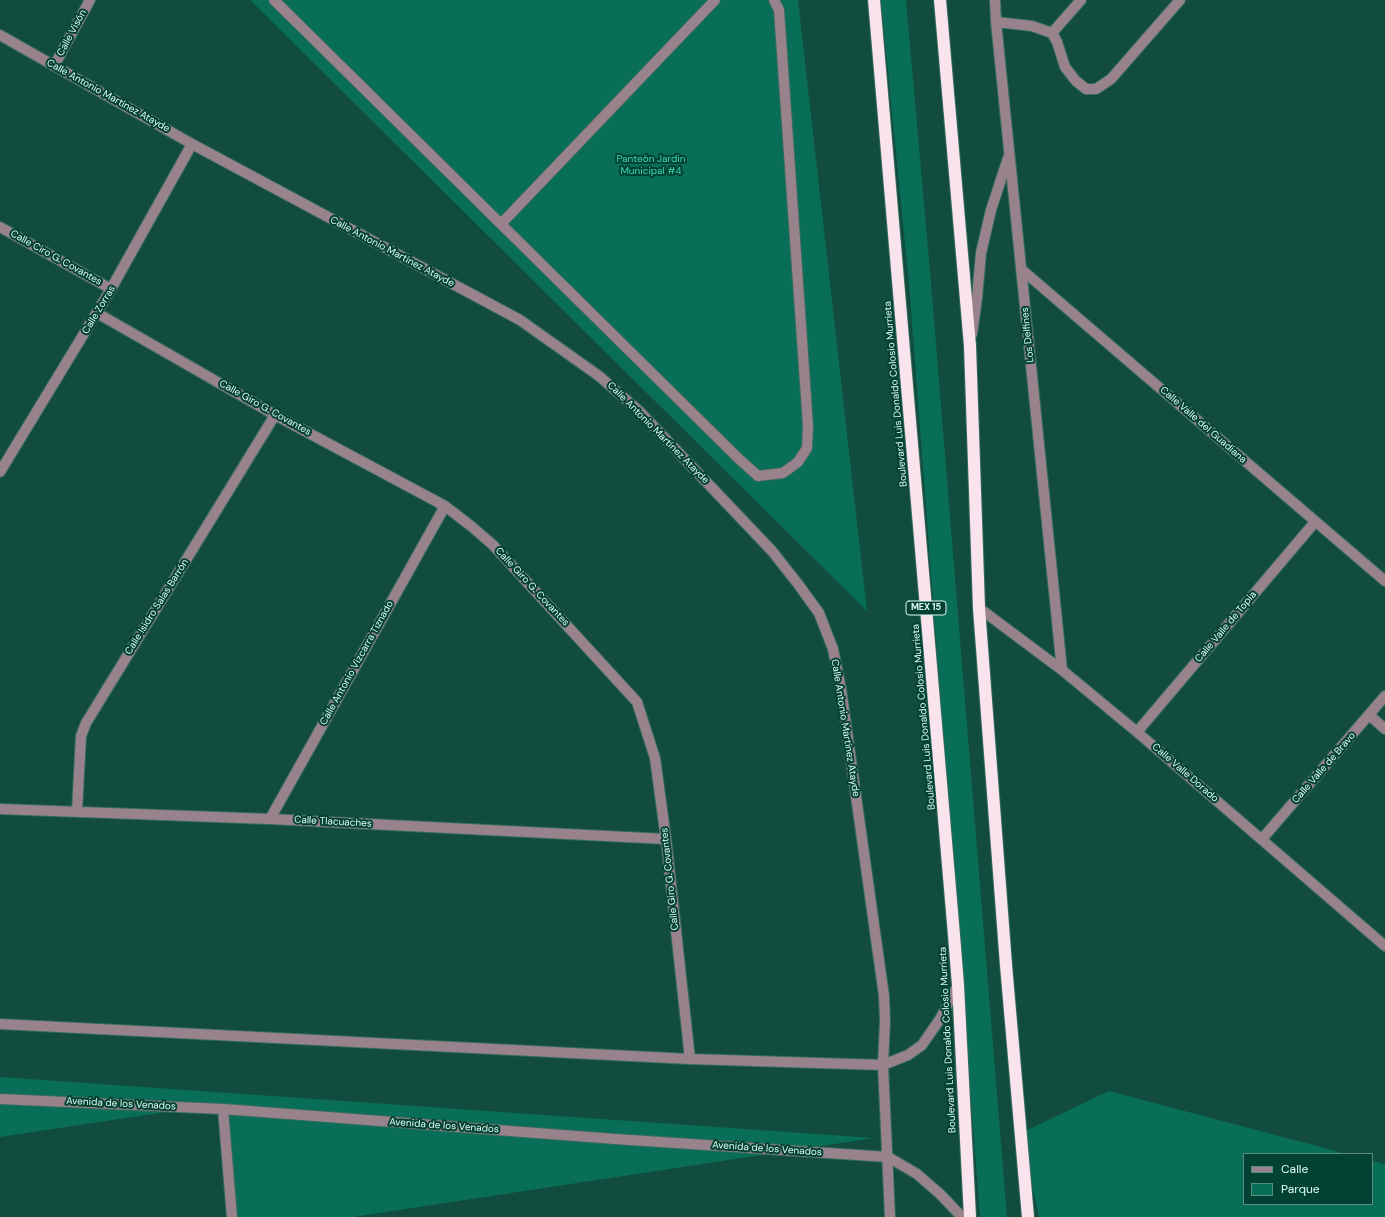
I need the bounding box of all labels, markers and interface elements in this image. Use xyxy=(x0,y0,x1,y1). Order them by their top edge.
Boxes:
street label: Calle Visón xyxy=(55,8,89,58)
street label: Calle Antonio Martínez Atayde xyxy=(44,57,172,135)
park label: Panteón Jardin Municipal #4 xyxy=(617,153,685,176)
street label: Calle Antonio Martínez Atayde xyxy=(328,214,456,290)
street label: Calle Ciro G. Covantes xyxy=(8,228,104,288)
street label: Calle Zorras xyxy=(80,284,118,336)
street label: Boulevard Luis Donaldo Colosio Murrieta xyxy=(882,301,910,487)
street label: Los Delfines xyxy=(1019,307,1037,363)
street label: Calle Giro G. Covantes xyxy=(217,378,313,438)
street label: Calle Antonio Martínez Atayde xyxy=(605,380,711,486)
street label: Calle Valle del Guadiana xyxy=(1157,384,1249,466)
street label: Calle Giro G. Covantes xyxy=(492,545,572,629)
street label: Calle Isidro Salas Barrón xyxy=(123,557,191,657)
street label: Calle Valle de Topia xyxy=(1193,589,1259,665)
street label: Calle Antonio Vizcarra Tiznado xyxy=(318,599,396,727)
road number: MEX 15 xyxy=(906,601,946,615)
street label: Boulevard Luis Donaldo Colosio Murrieta xyxy=(910,624,938,810)
street label: Calle Antonio Martínez Atayde xyxy=(828,658,862,798)
street label: Calle Valle de Bravo xyxy=(1290,730,1358,806)
street label: Calle Valle Dorado xyxy=(1149,741,1221,805)
street label: Calle Tlacuaches xyxy=(294,814,372,830)
street label: Calle Giro G. Covantes xyxy=(659,827,681,931)
street label: Boulevard Luis Donaldo Colosio Murrieta xyxy=(937,947,959,1133)
street label: Avenida de los Venados xyxy=(66,1095,176,1113)
street label: Avenida de los Venados xyxy=(389,1116,499,1136)
street label: Avenida de los Venados xyxy=(712,1139,822,1159)
legend xyxy=(1243,1153,1373,1205)
text: Calle xyxy=(1281,1161,1308,1177)
text: Parque xyxy=(1281,1181,1320,1197)

